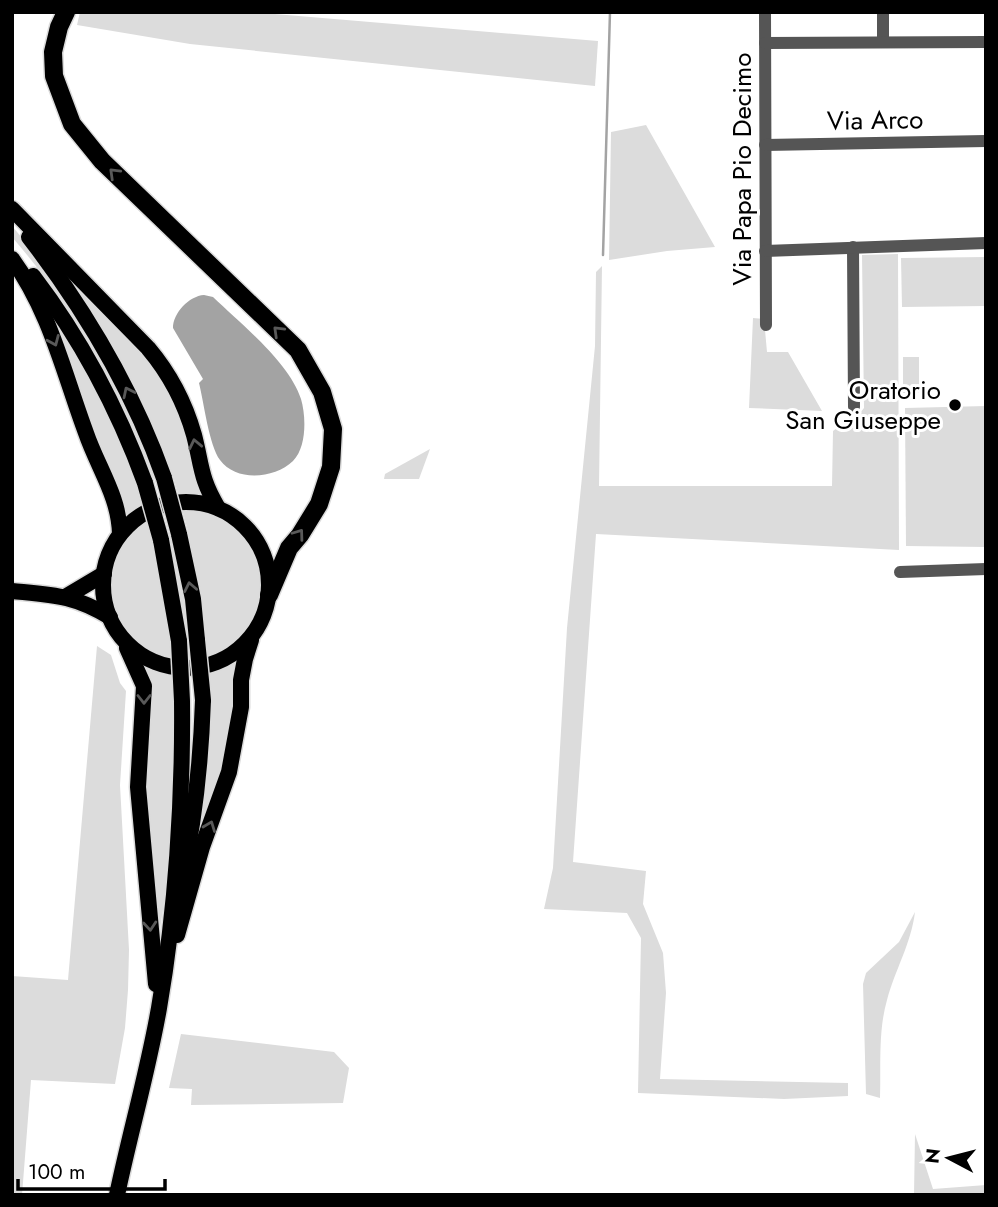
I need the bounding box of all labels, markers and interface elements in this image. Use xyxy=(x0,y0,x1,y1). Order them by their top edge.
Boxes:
street label: Via Papa Pio Decimo xyxy=(723,52,761,286)
street label: Via Arco xyxy=(826,100,924,140)
one-way arrow xyxy=(109,169,122,182)
one-way arrow xyxy=(273,327,286,340)
one-way arrow xyxy=(46,334,60,346)
place label: Oratorio San Giuseppe xyxy=(785,371,941,439)
one-way arrow xyxy=(123,387,137,399)
marker: Oratorio San Giuseppe xyxy=(947,397,963,413)
one-way arrow xyxy=(189,438,204,450)
one-way arrow xyxy=(291,529,303,542)
one-way arrow xyxy=(184,581,199,593)
one-way arrow xyxy=(136,694,152,705)
one-way arrow xyxy=(202,820,216,832)
one-way arrow xyxy=(142,920,157,931)
north arrow xyxy=(914,1123,984,1193)
text: N xyxy=(918,1147,947,1165)
scale bar xyxy=(18,1148,164,1192)
text: 100 m xyxy=(28,1157,85,1187)

